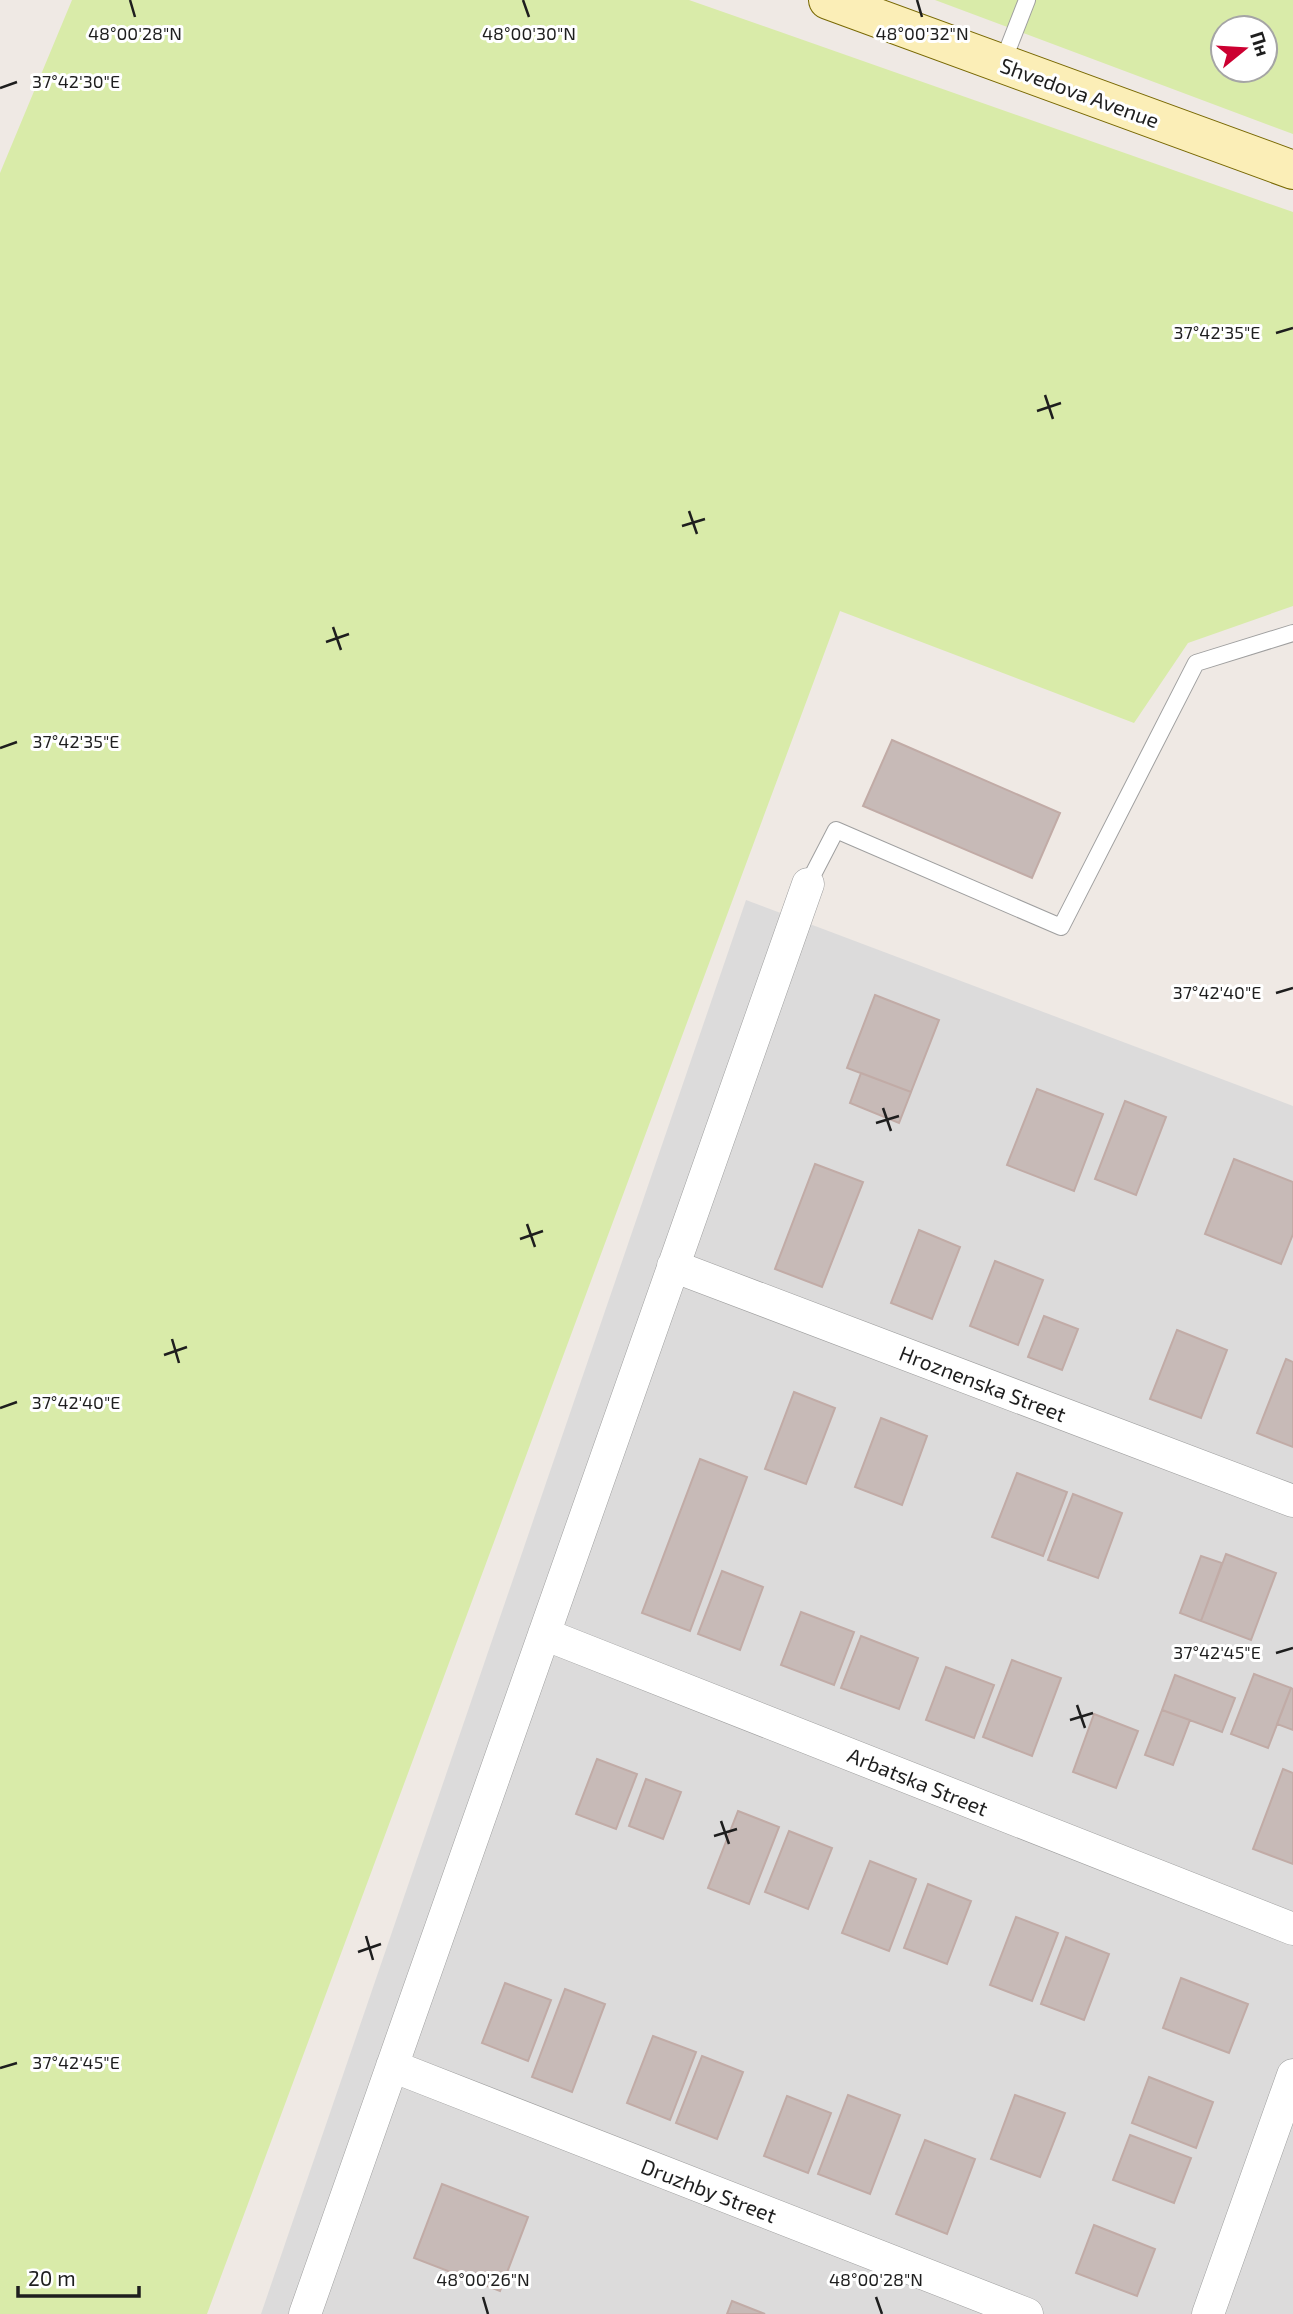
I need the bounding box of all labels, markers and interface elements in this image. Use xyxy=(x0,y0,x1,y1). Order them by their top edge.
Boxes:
north arrow xyxy=(1209,14,1279,84)
text: 48°00'28"N xyxy=(88,22,182,44)
text: 48°00'30"N xyxy=(482,22,576,44)
text: 48°00'32"N xyxy=(875,22,969,44)
text: Пн xyxy=(1246,28,1275,59)
street label: Shvedova Avenue xyxy=(997,52,1163,132)
text: 37°42'30"E xyxy=(32,70,120,92)
text: 37°42'35"E xyxy=(1174,321,1260,343)
text: 37°42'35"E xyxy=(33,730,119,752)
text: 37°42'40"E xyxy=(1173,981,1261,1003)
street label: Hroznenska Street xyxy=(896,1340,1070,1426)
text: 37°42'40"E xyxy=(32,1391,120,1413)
text: 37°42'45"E xyxy=(1173,1641,1261,1663)
street label: Arbatska Street xyxy=(844,1742,992,1820)
text: 37°42'45"E xyxy=(32,2051,120,2073)
street label: Druzhby Street xyxy=(638,2153,780,2227)
scale bar xyxy=(18,2254,138,2298)
text: 20 m xyxy=(28,2265,76,2290)
text: 48°00'26"N xyxy=(436,2268,530,2290)
text: 48°00'28"N xyxy=(829,2268,923,2290)

